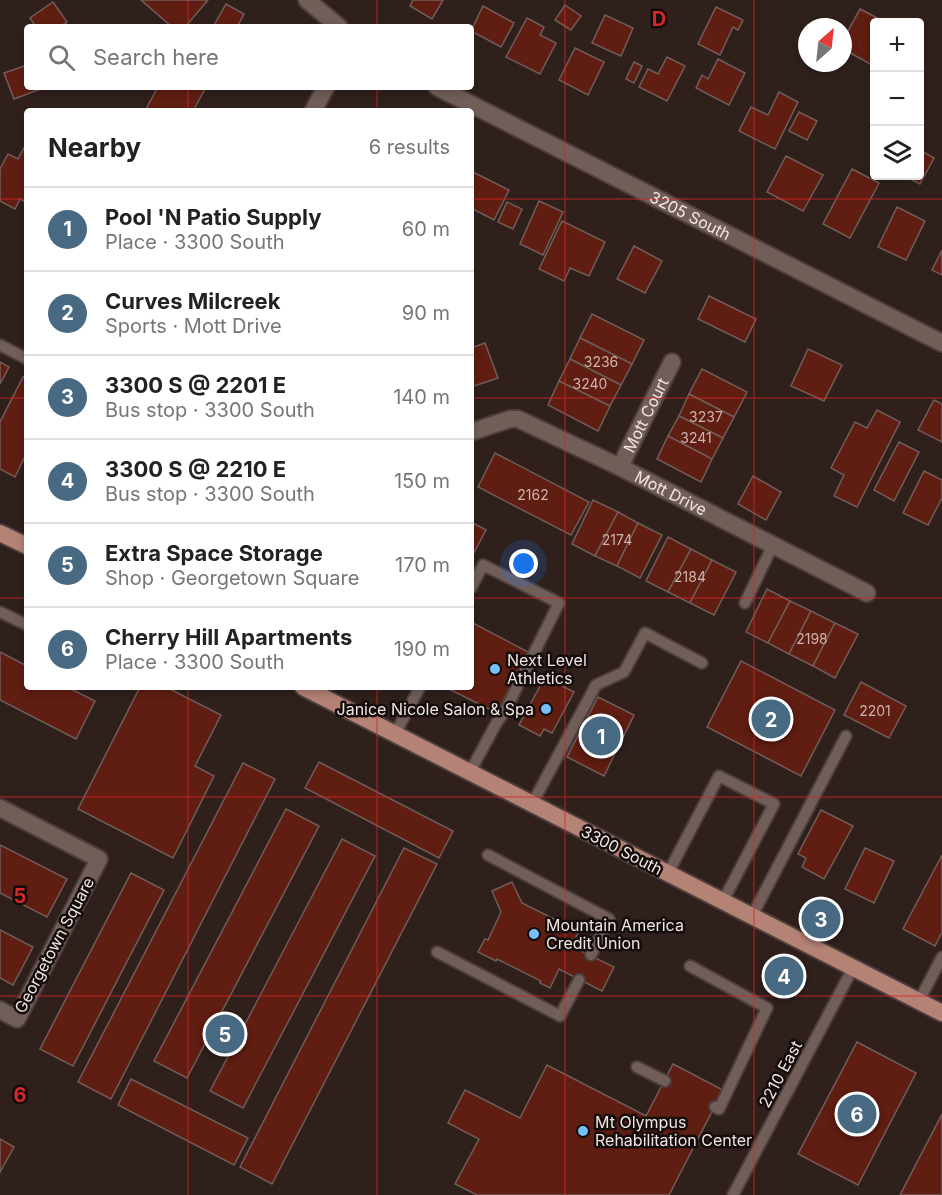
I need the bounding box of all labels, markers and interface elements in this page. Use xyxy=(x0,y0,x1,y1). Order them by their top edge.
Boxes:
text: D xyxy=(652,7,666,31)
north arrow xyxy=(798,18,852,72)
map controls xyxy=(870,18,924,180)
button: + xyxy=(870,18,924,72)
search box xyxy=(24,24,474,90)
icon: search xyxy=(45,41,78,74)
text: Search here xyxy=(93,44,219,70)
button: − xyxy=(870,72,924,126)
button: layers xyxy=(870,126,924,180)
text: Nearby xyxy=(48,132,141,163)
text: 6 results xyxy=(369,135,450,159)
street label: 3205 South xyxy=(647,187,734,244)
text: Pool 'N Patio Supply xyxy=(105,204,321,230)
text: 1 xyxy=(63,217,72,241)
text: 60 m xyxy=(402,217,450,241)
text: Place · 3300 South xyxy=(105,230,285,254)
text: Curves Milcreek xyxy=(105,288,280,314)
text: 2 xyxy=(61,301,74,325)
text: 90 m xyxy=(402,301,450,325)
text: Sports · Mott Drive xyxy=(105,314,282,338)
house number: 3236 xyxy=(584,353,618,370)
text: 3300 S @ 2201 E xyxy=(105,372,286,398)
street label: Mott Court xyxy=(619,374,673,456)
house number: 3240 xyxy=(573,375,607,392)
text: 3 xyxy=(61,385,74,409)
text: 140 m xyxy=(393,385,450,409)
text: Bus stop · 3300 South xyxy=(105,398,315,422)
house number: 3237 xyxy=(689,408,723,425)
house number: 3241 xyxy=(680,429,712,446)
text: 3300 S @ 2210 E xyxy=(105,456,286,482)
street label: Mott Drive xyxy=(631,466,710,520)
text: 4 xyxy=(61,469,74,493)
text: 150 m xyxy=(394,469,450,493)
text: Bus stop · 3300 South xyxy=(105,482,315,506)
house number: 2162 xyxy=(517,486,549,503)
house number: 2174 xyxy=(602,531,632,548)
text: Extra Space Storage xyxy=(105,540,323,566)
your location xyxy=(509,549,538,578)
text: 5 xyxy=(61,553,74,577)
text: 170 m xyxy=(395,553,450,577)
text: Shop · Georgetown Square xyxy=(105,566,359,590)
house number: 2184 xyxy=(674,568,706,585)
text: Cherry Hill Apartments xyxy=(105,624,352,650)
house number: 2198 xyxy=(796,630,828,647)
text: 6 xyxy=(61,637,74,661)
text: 190 m xyxy=(394,637,450,661)
text: Place · 3300 South xyxy=(105,650,285,674)
place label: Next Level Athletics xyxy=(507,650,587,688)
marker: Next Level Athletics xyxy=(488,662,502,676)
pin: 2 xyxy=(752,696,790,742)
place label: Janice Nicole Salon & Spa xyxy=(337,699,534,719)
marker: Janice Nicole Salon & Spa xyxy=(539,702,553,716)
house number: 2201 xyxy=(859,702,891,719)
pin: 1 xyxy=(582,714,620,758)
street label: 3300 South xyxy=(578,821,666,879)
street label: Georgetown Square xyxy=(10,874,98,1016)
text: 5 xyxy=(14,884,26,908)
pin: 3 xyxy=(802,896,840,942)
place label: Mountain America Credit Union xyxy=(546,915,684,953)
marker: Mountain America Credit Union xyxy=(527,927,541,941)
pin: 4 xyxy=(764,954,804,998)
pin: 5 xyxy=(206,1012,244,1056)
street label: 2210 East xyxy=(754,1037,806,1111)
text: 6 xyxy=(14,1083,27,1107)
pin: 6 xyxy=(838,1092,876,1136)
place label: Mt Olympus Rehabilitation Center xyxy=(595,1112,752,1150)
marker: Mt Olympus Rehabilitation Center xyxy=(576,1124,590,1138)

